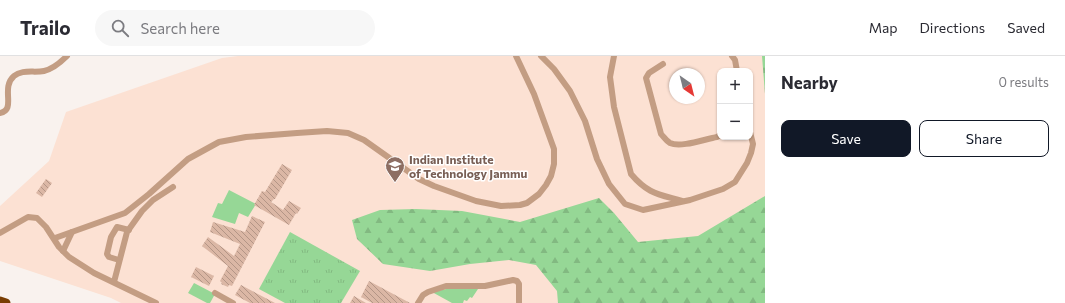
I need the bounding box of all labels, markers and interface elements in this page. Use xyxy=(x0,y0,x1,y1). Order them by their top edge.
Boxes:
search box xyxy=(95,10,375,46)
text: Trailo xyxy=(20,16,71,39)
icon: search xyxy=(109,17,131,39)
text: Search here xyxy=(141,19,220,37)
text: Map xyxy=(869,19,898,36)
text: Directions xyxy=(920,19,985,36)
text: Saved xyxy=(1007,19,1045,36)
north arrow xyxy=(669,68,705,104)
map controls xyxy=(717,68,753,140)
button: + xyxy=(717,68,753,104)
text: Nearby xyxy=(781,72,838,93)
text: 0 results xyxy=(998,74,1049,90)
button: − xyxy=(717,104,753,140)
button: Save xyxy=(781,120,911,157)
button: Share xyxy=(919,120,1049,157)
place label: Indian Institute of Technology Jammu xyxy=(409,152,527,181)
school or university icon: Indian Institute of Technology Jammu xyxy=(384,155,406,183)

